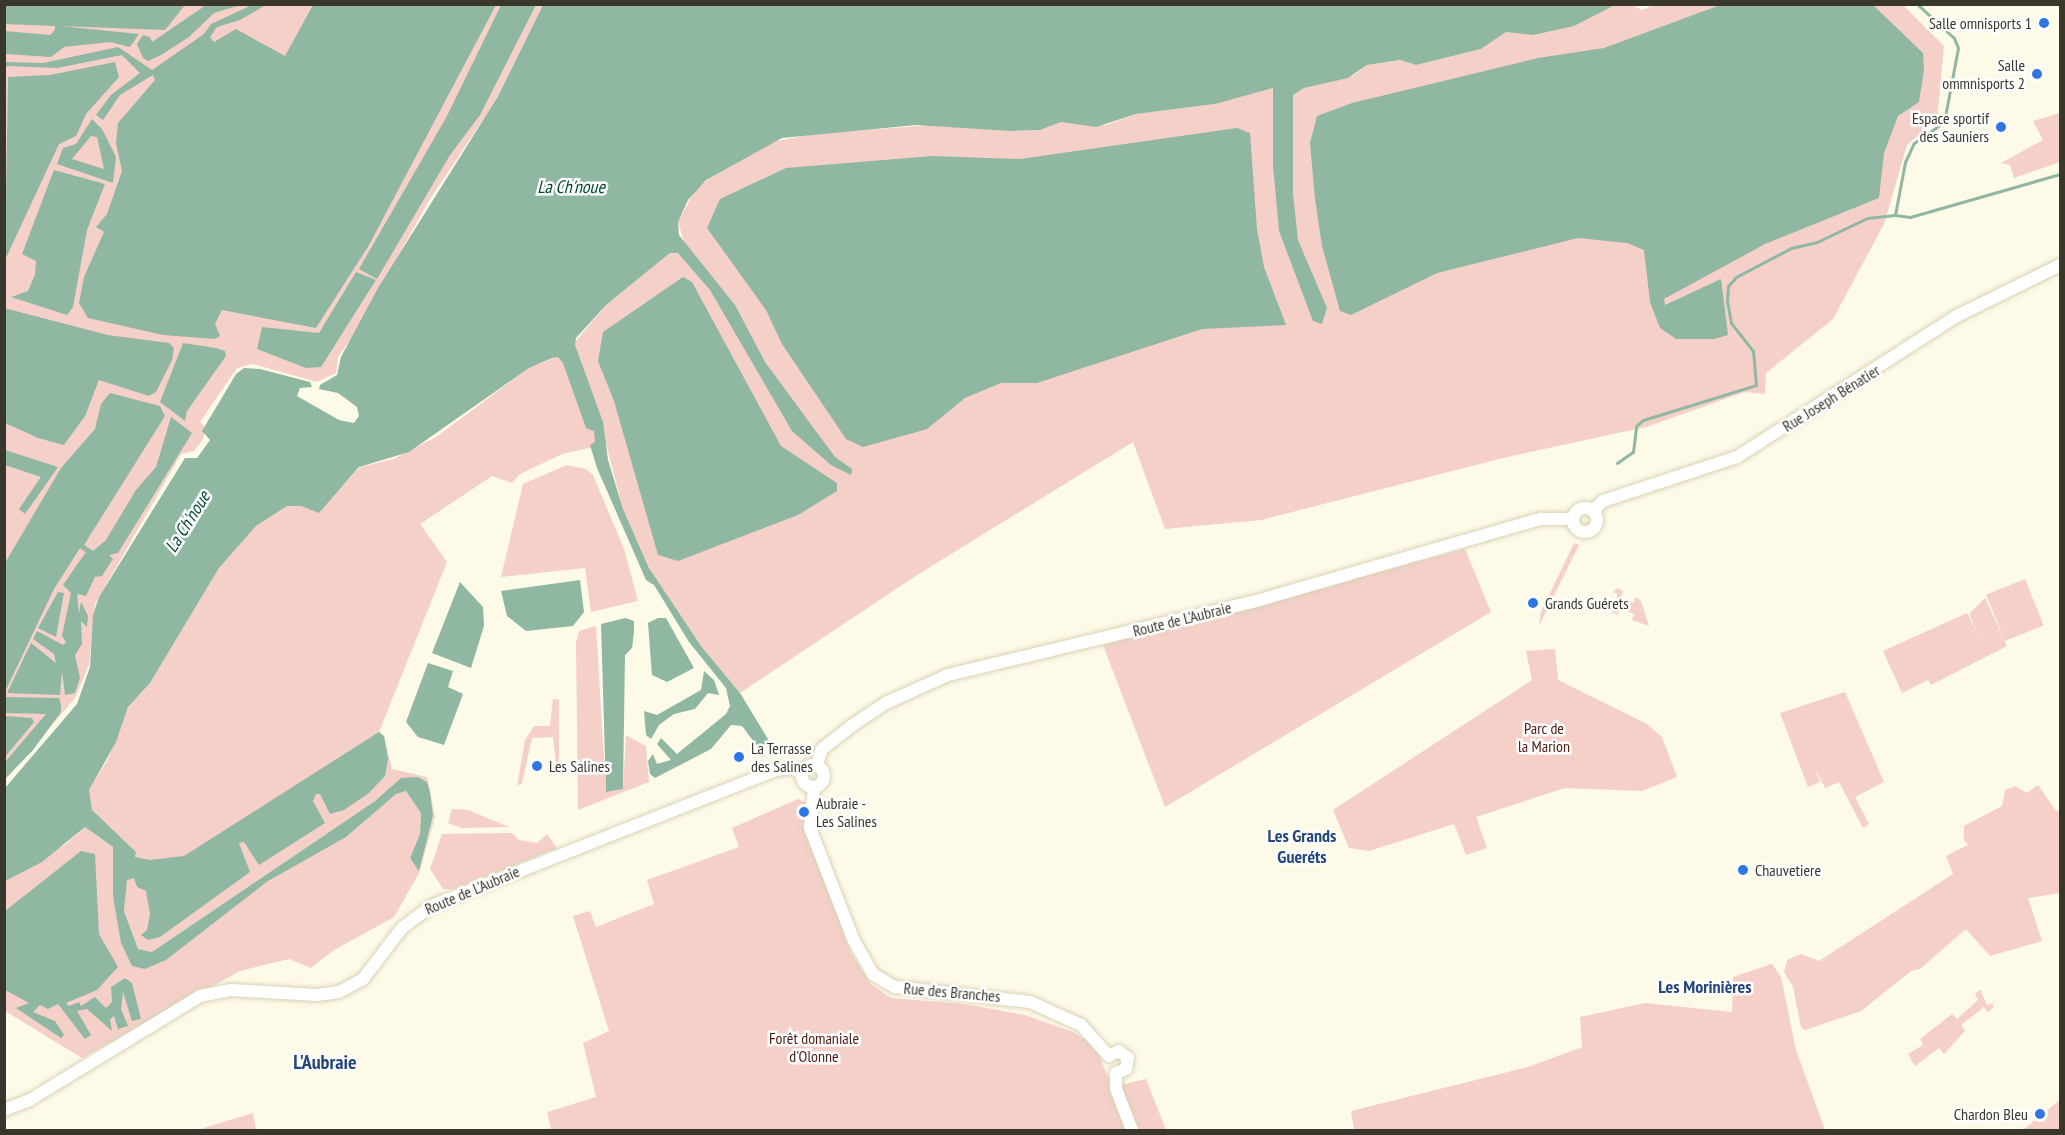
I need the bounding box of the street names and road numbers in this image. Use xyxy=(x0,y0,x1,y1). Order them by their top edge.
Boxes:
street label: Rue Joseph Bénatier xyxy=(1779,360,1883,436)
street label: Route de L'Aubraie xyxy=(1131,597,1233,641)
street label: Route de L'Aubraie xyxy=(422,861,522,919)
street label: Rue des Branches xyxy=(903,978,1001,1006)

